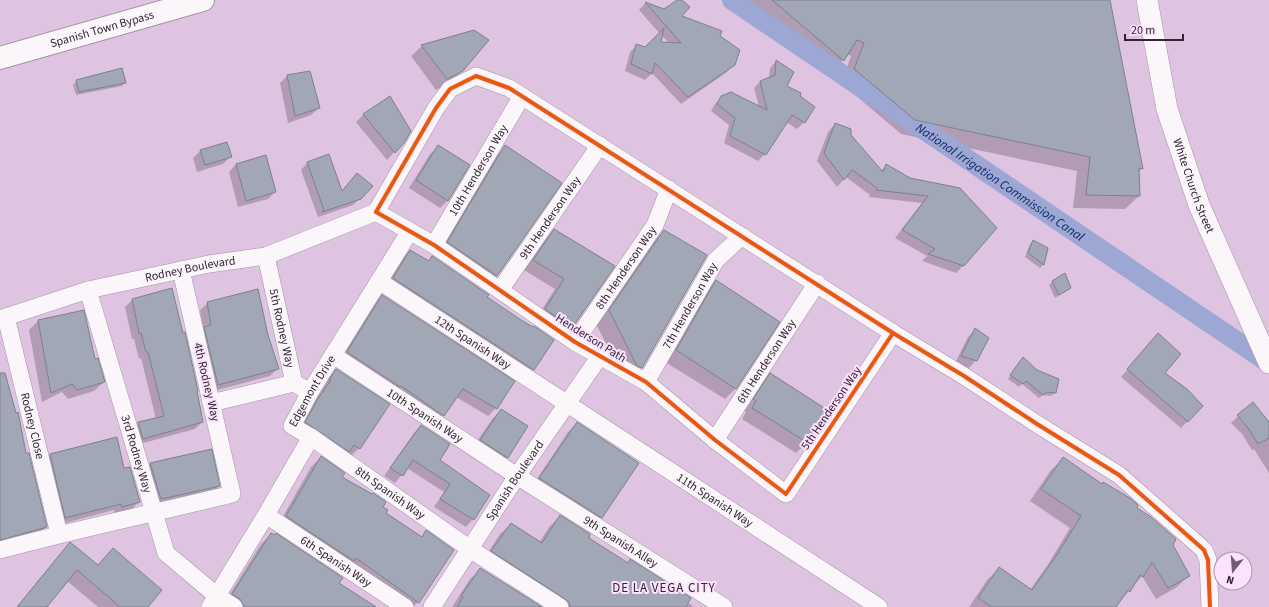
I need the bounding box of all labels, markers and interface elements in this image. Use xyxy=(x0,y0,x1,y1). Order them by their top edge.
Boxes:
street label: Spanish Town Bypass xyxy=(48,6,156,52)
scale bar xyxy=(1125,16,1183,42)
text: 20 m xyxy=(1131,22,1155,39)
water label: National Irrigation Commission Canal xyxy=(912,119,1088,246)
street label: 10th Henderson Way xyxy=(445,121,513,219)
street label: White Church Street xyxy=(1168,136,1218,236)
street label: 9th Henderson Way xyxy=(516,173,585,263)
street label: 8th Henderson Way xyxy=(592,223,661,313)
street label: Rodney Boulevard xyxy=(143,252,237,287)
street label: 7th Henderson Way xyxy=(659,259,722,352)
street label: 5th Rodney Way xyxy=(264,287,298,370)
street label: Henderson Path xyxy=(552,310,629,367)
street label: 12th Spanish Way xyxy=(431,311,515,374)
street label: 6th Henderson Way xyxy=(733,316,801,407)
street label: 4th Rodney Way xyxy=(189,341,224,424)
street label: Edgemont Drive xyxy=(285,352,340,430)
street label: 5th Henderson Way xyxy=(797,363,866,453)
street label: 10th Spanish Way xyxy=(383,384,467,447)
street label: Rodney Close xyxy=(16,391,48,461)
street label: 3rd Rodney Way xyxy=(117,413,156,495)
street label: Spanish Boulevard xyxy=(482,437,548,525)
street label: 8th Spanish Way xyxy=(351,463,429,524)
street label: 11th Spanish Way xyxy=(673,469,757,532)
street label: 9th Spanish Alley xyxy=(580,512,662,572)
street label: 6th Spanish Way xyxy=(297,532,375,592)
north arrow xyxy=(1213,551,1253,591)
text: N xyxy=(1225,572,1236,588)
district label: DE LA VEGA CITY xyxy=(612,579,716,597)

